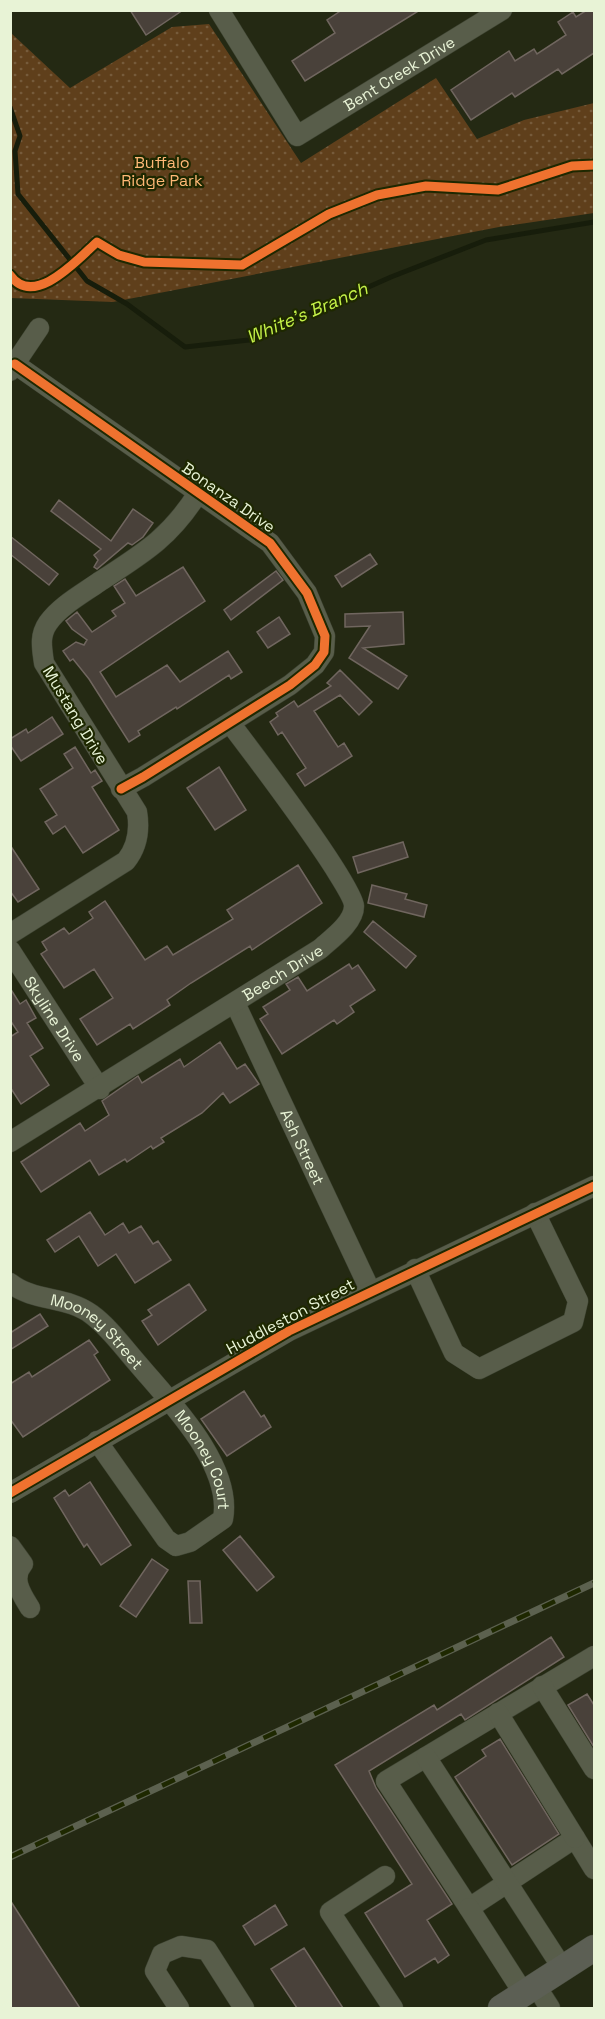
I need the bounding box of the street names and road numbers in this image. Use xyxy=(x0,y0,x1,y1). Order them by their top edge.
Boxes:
street label: Bent Creek Drive xyxy=(340,31,459,116)
street label: Bonanza Drive xyxy=(178,457,279,537)
street label: Mustang Drive xyxy=(38,662,113,768)
street label: Beech Drive xyxy=(238,940,327,1006)
street label: Skyline Drive xyxy=(19,972,90,1066)
street label: Ash Street xyxy=(275,1106,329,1188)
street label: Huddleston Street xyxy=(222,1274,358,1359)
street label: Mooney Street xyxy=(48,1289,148,1374)
street label: Mooney Court xyxy=(170,1406,234,1510)

